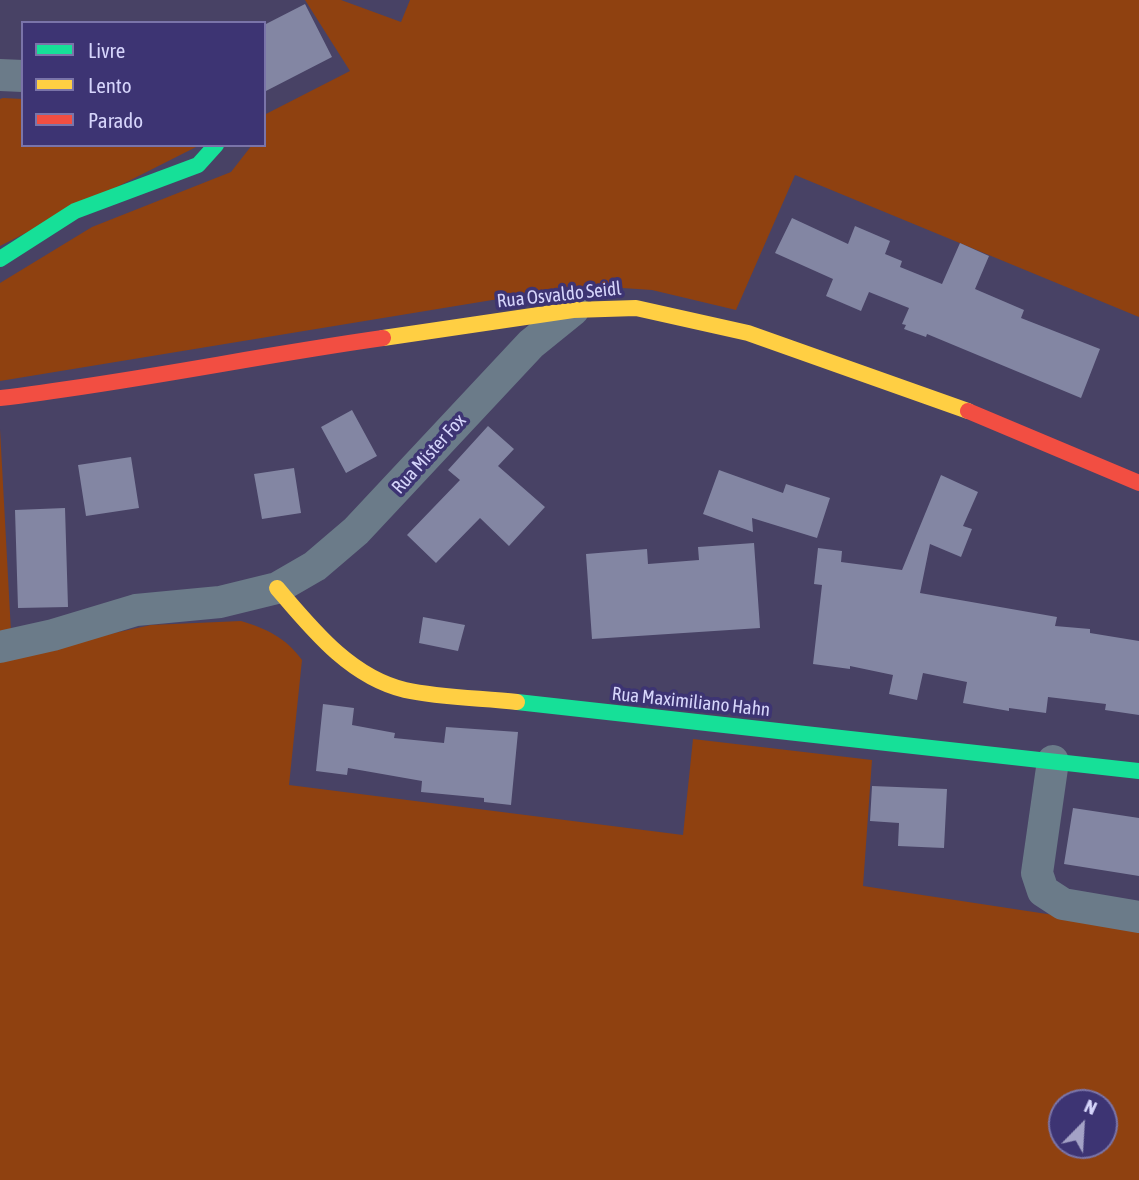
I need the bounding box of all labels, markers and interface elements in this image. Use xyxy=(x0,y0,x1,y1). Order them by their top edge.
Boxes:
legend xyxy=(21,21,266,147)
text: Livre xyxy=(88,38,125,62)
text: Lento xyxy=(88,73,132,97)
text: Parado xyxy=(88,108,143,132)
street label: Rua Osvaldo Seidl xyxy=(496,277,622,313)
street label: Rua Mister Fox xyxy=(387,409,471,499)
street label: Rua Maximiliano Hahn xyxy=(611,682,771,722)
north arrow xyxy=(1048,1089,1118,1159)
text: N xyxy=(1081,1094,1100,1119)

